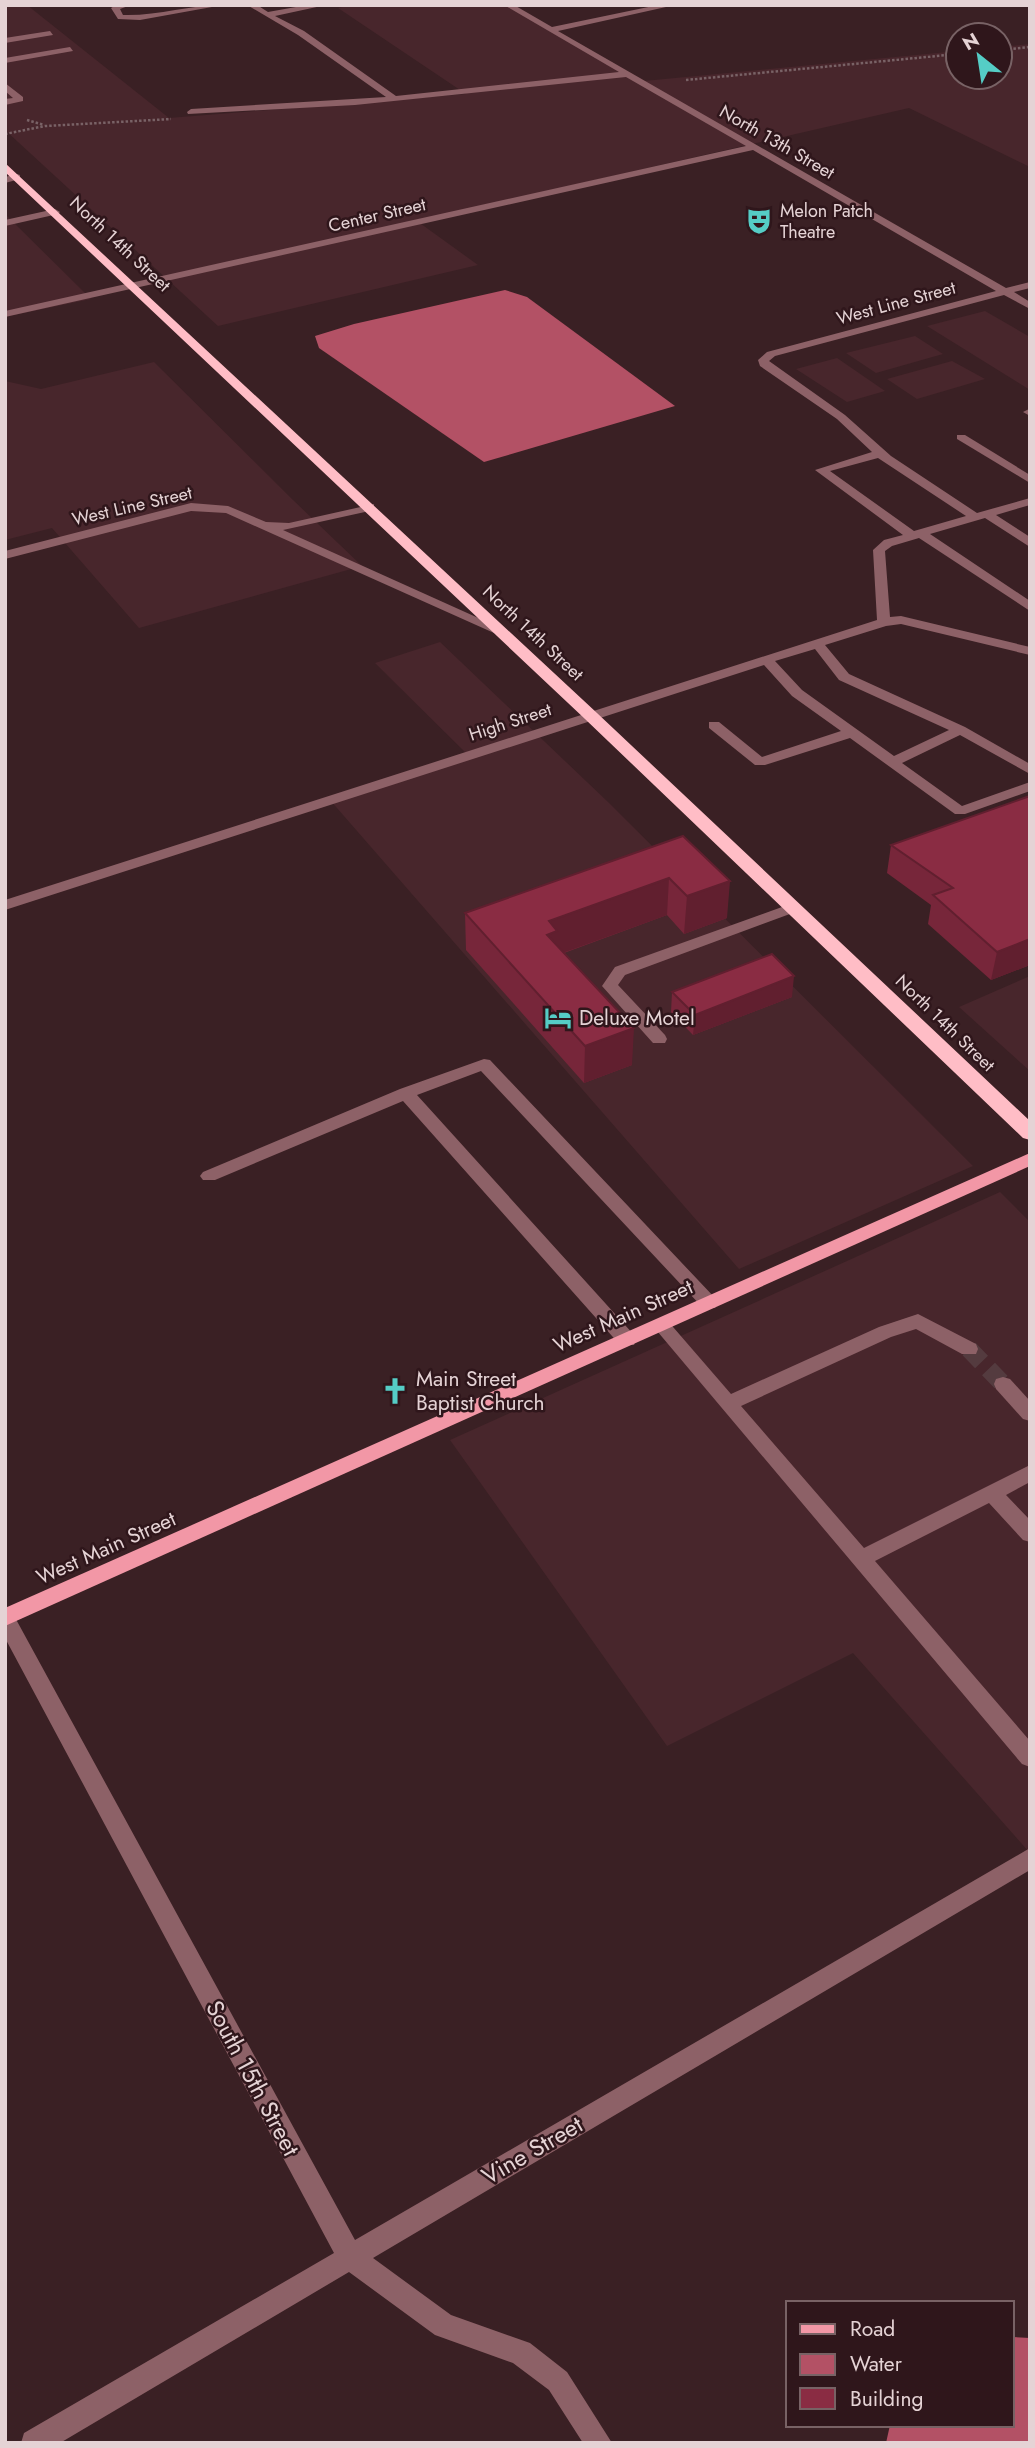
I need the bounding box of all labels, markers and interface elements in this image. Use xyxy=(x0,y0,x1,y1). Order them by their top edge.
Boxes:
north arrow xyxy=(944,21,1014,91)
text: N xyxy=(957,26,984,57)
street label: North 13th Street xyxy=(715,98,840,186)
street label: North 14th Street xyxy=(64,190,177,298)
street label: Center Street xyxy=(326,191,429,239)
place label: Melon Patch Theatre xyxy=(780,198,873,245)
theatre icon: Melon Patch Theatre xyxy=(744,206,774,236)
street label: West Line Street xyxy=(833,274,959,331)
street label: West Line Street xyxy=(69,479,195,532)
street label: North 14th Street xyxy=(477,579,590,687)
street label: High Street xyxy=(465,696,555,748)
street label: North 14th Street xyxy=(889,969,1001,1078)
hotel icon: Deluxe Motel xyxy=(543,1003,573,1033)
place label: Deluxe Motel xyxy=(579,1003,695,1033)
street label: West Main Street xyxy=(549,1272,697,1360)
place label: Main Street Baptist Church xyxy=(416,1364,544,1418)
church icon: Main Street Baptist Church xyxy=(380,1376,410,1406)
street label: West Main Street xyxy=(32,1504,180,1592)
street label: South 15th Street xyxy=(197,1994,309,2162)
street label: Vine Street xyxy=(475,2107,589,2193)
legend xyxy=(786,2301,1014,2427)
text: Road xyxy=(850,2314,895,2344)
text: Water xyxy=(850,2349,903,2379)
text: Building xyxy=(850,2384,923,2414)

